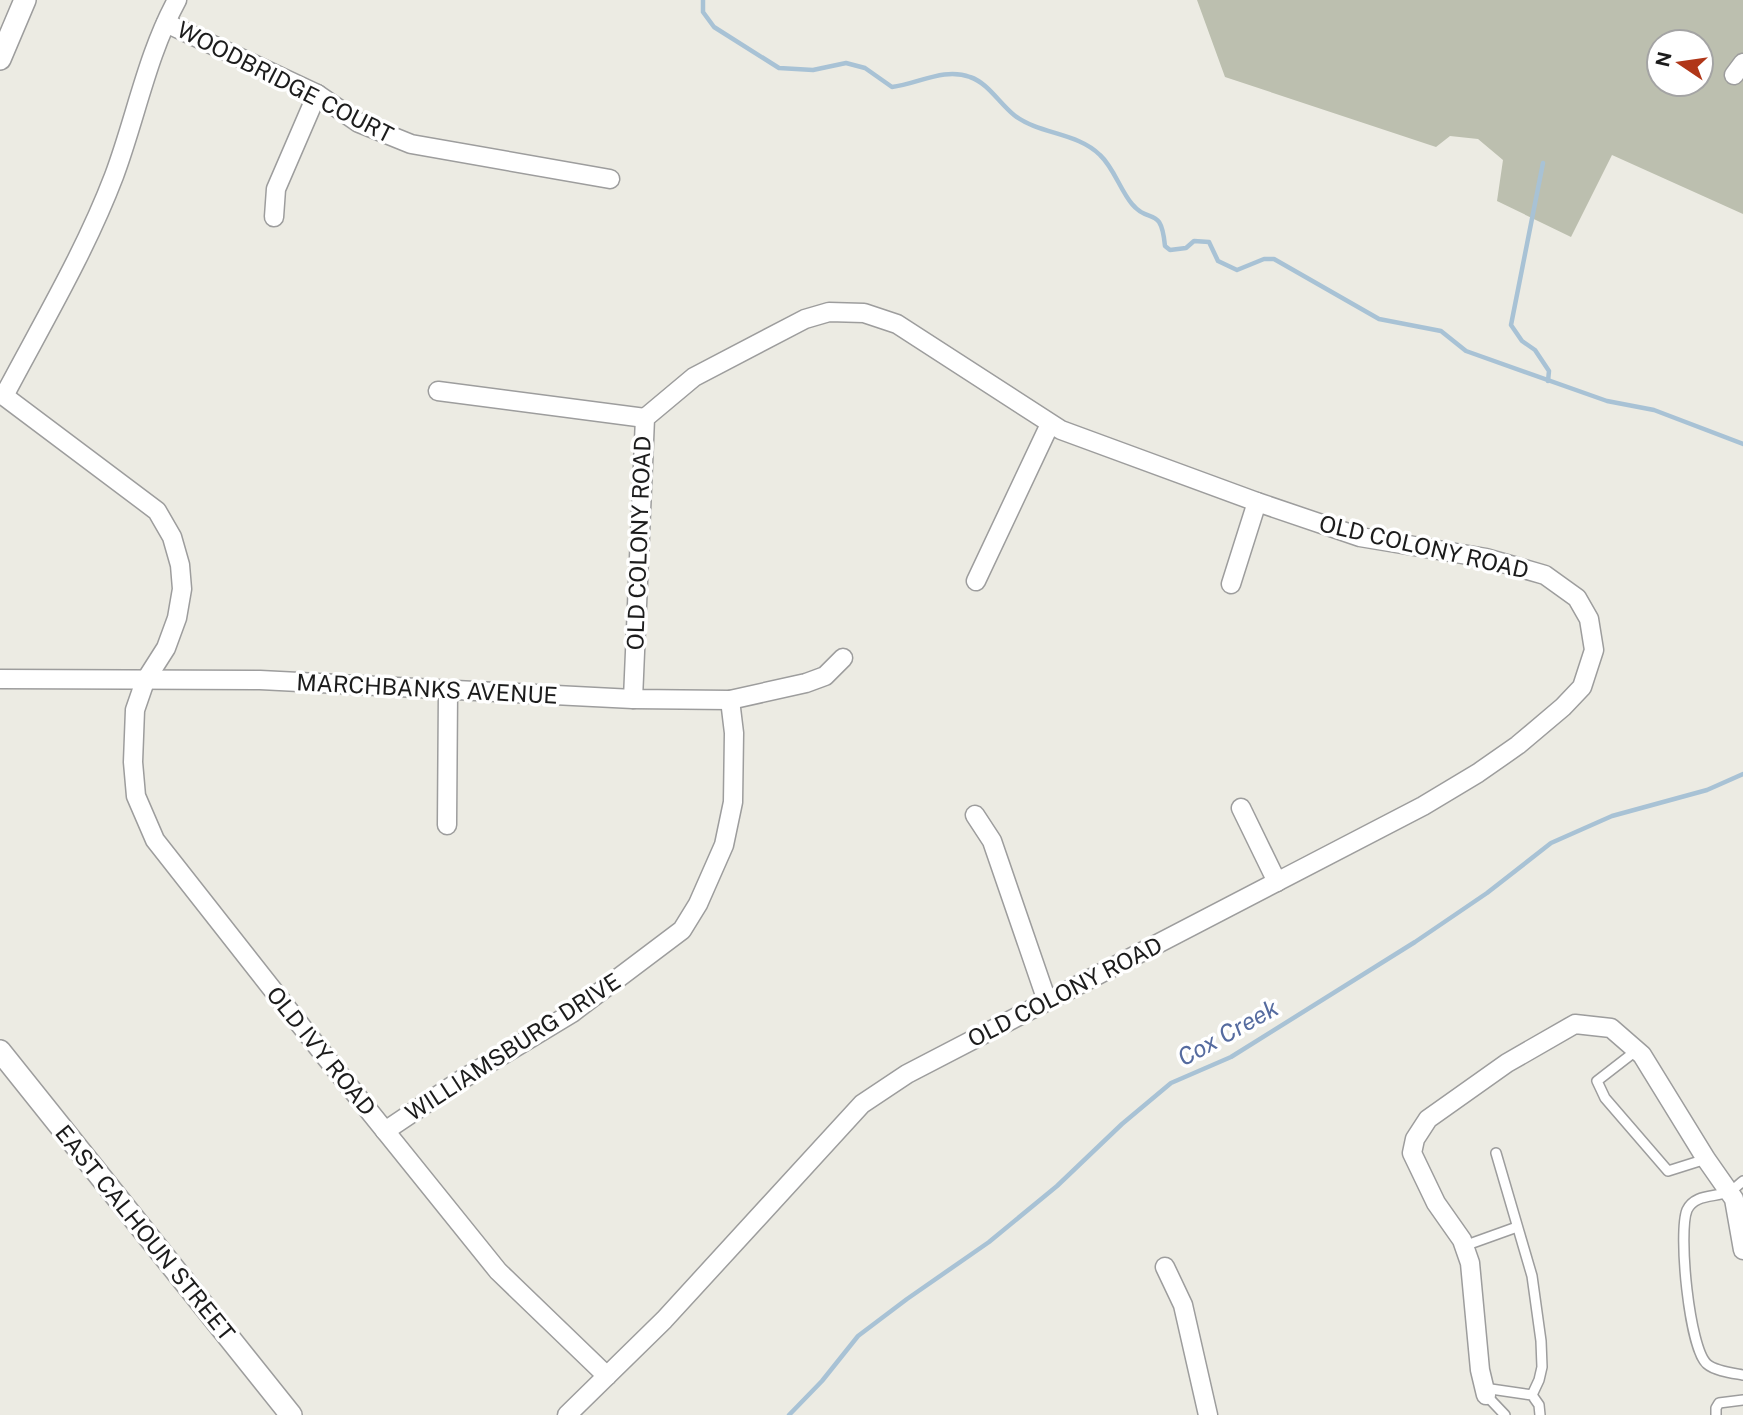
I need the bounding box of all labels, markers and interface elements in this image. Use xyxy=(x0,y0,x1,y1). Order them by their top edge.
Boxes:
street label: WOODBRIDGE COURT xyxy=(173,15,398,148)
north arrow xyxy=(1645,28,1715,98)
text: N xyxy=(1651,49,1676,69)
street label: OLD COLONY ROAD xyxy=(621,435,656,651)
street label: OLD COLONY ROAD xyxy=(1317,509,1532,584)
street label: MARCHBANKS AVENUE xyxy=(296,668,558,709)
street label: OLD COLONY ROAD xyxy=(963,931,1166,1052)
street label: WILLIAMSBURG DRIVE xyxy=(400,967,625,1126)
street label: OLD IVY ROAD xyxy=(261,981,382,1120)
water label: Cox Creek xyxy=(1172,993,1283,1071)
street label: EAST CALHOUN STREET xyxy=(50,1119,241,1346)

